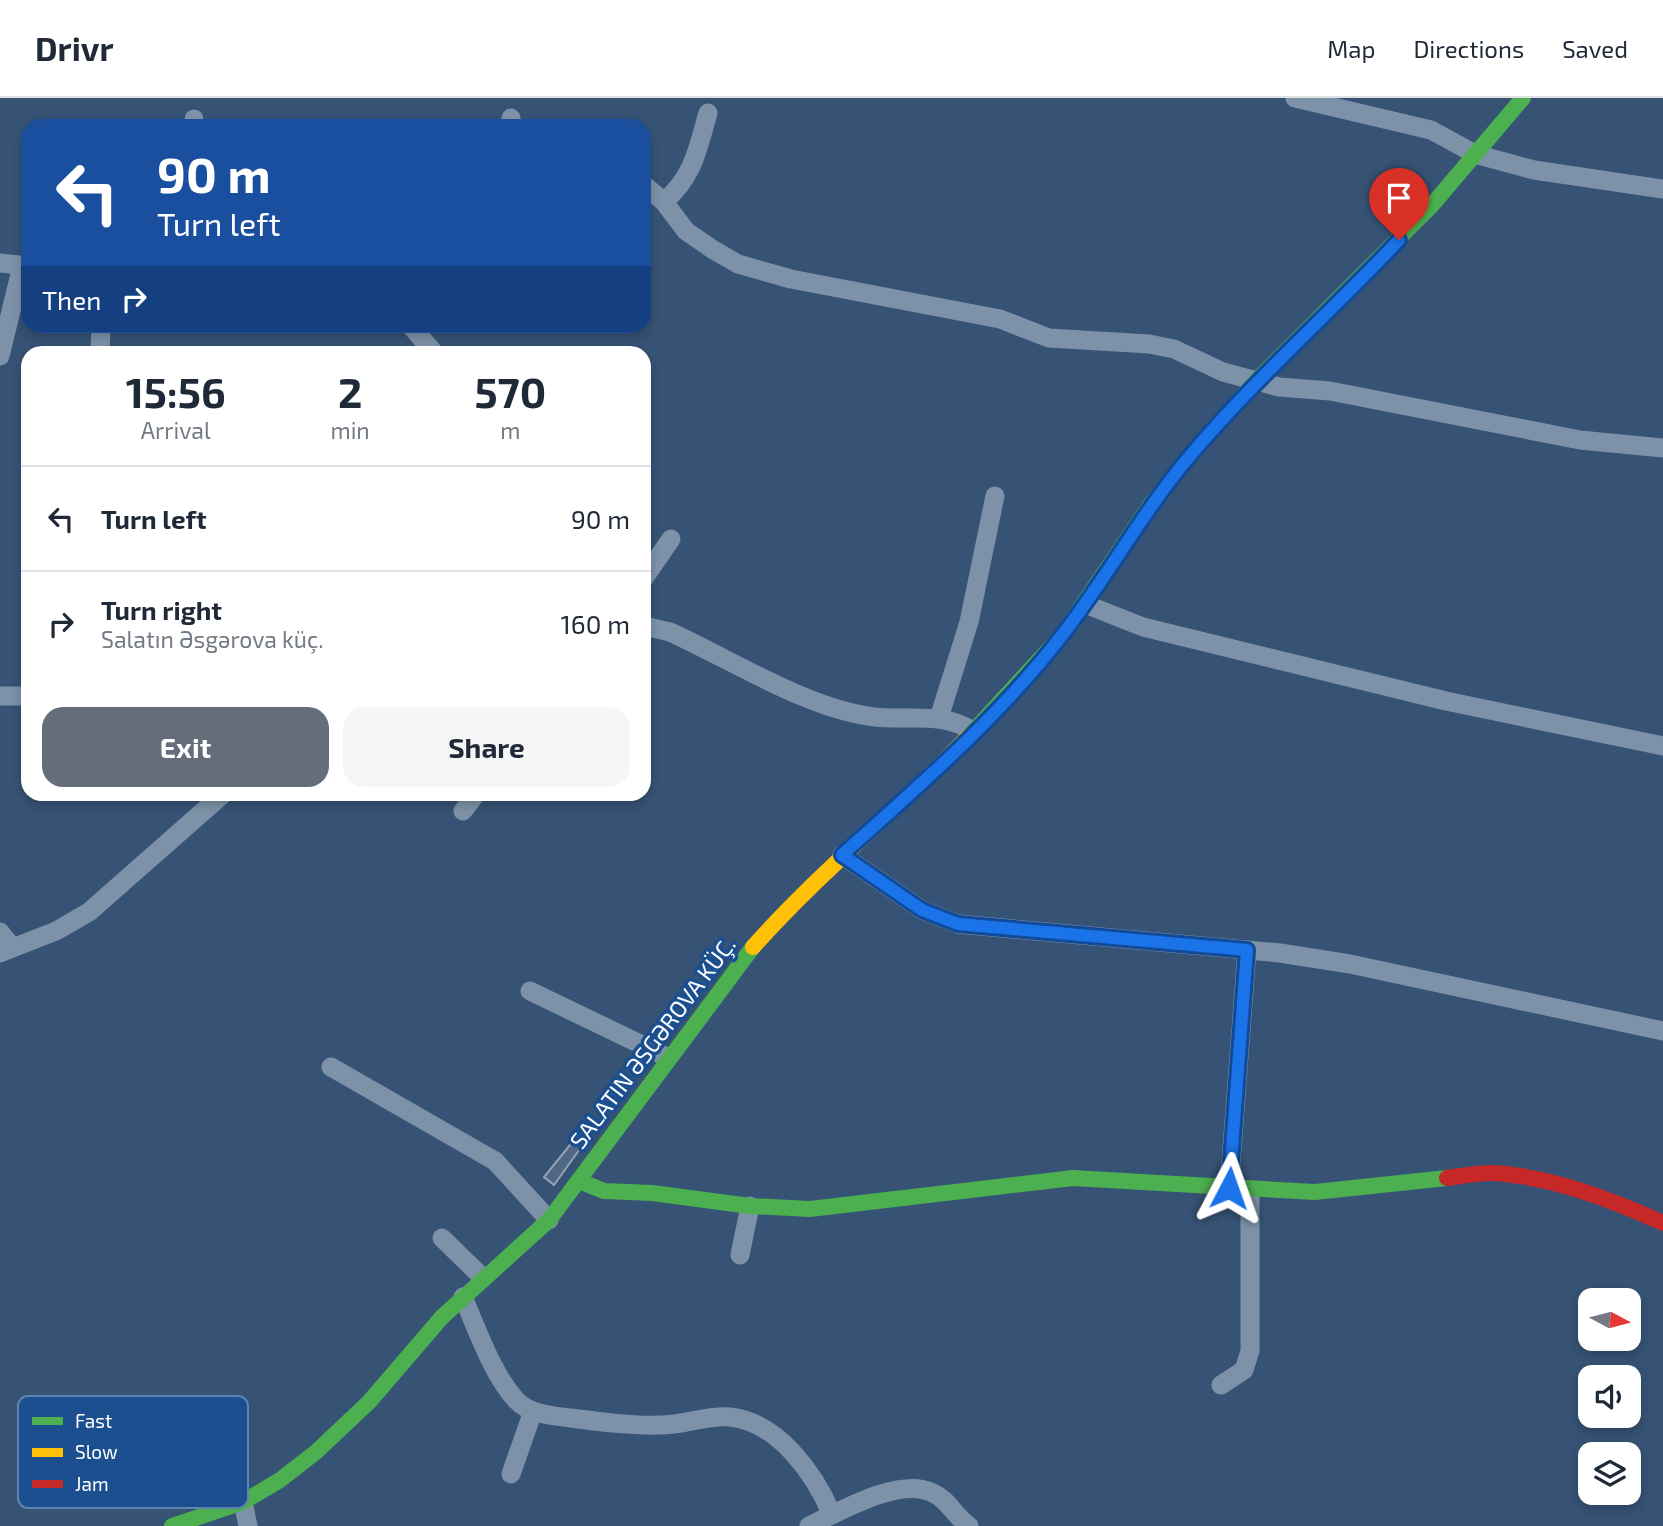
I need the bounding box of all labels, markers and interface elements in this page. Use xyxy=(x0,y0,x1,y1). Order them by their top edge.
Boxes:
text: Drivr xyxy=(35,28,114,68)
text: Map xyxy=(1327,34,1375,63)
text: Directions xyxy=(1413,34,1524,63)
text: Saved xyxy=(1562,34,1628,63)
text: 90 m xyxy=(157,144,271,203)
icon: left xyxy=(42,147,133,238)
pin xyxy=(1369,168,1429,240)
icon: arrive xyxy=(1380,179,1418,217)
text: Turn left xyxy=(157,204,281,242)
icon: right xyxy=(115,280,153,318)
text: Then xyxy=(42,284,101,315)
text: 15:56 xyxy=(126,366,226,416)
text: 2 xyxy=(338,366,362,416)
text: 570 xyxy=(474,366,546,416)
text: Arrival xyxy=(141,416,211,444)
text: min xyxy=(331,416,370,444)
text: m xyxy=(500,416,520,444)
icon: left xyxy=(42,500,80,538)
text: Turn left xyxy=(101,503,207,534)
text: 90 m xyxy=(571,503,630,534)
text: Turn right xyxy=(101,594,222,625)
icon: right xyxy=(42,605,80,643)
text: 160 m xyxy=(561,608,630,639)
text: Salatın Əsgərova küç. xyxy=(101,625,323,653)
button: Exit xyxy=(42,707,329,787)
button: Share xyxy=(343,707,630,787)
street label: SALATIN ƏSGƏROVA KÜÇ. xyxy=(563,931,742,1154)
position arrow xyxy=(1192,1151,1266,1225)
north arrow xyxy=(1578,1288,1642,1351)
map controls xyxy=(1578,1288,1641,1505)
button: sound xyxy=(1578,1365,1641,1428)
legend xyxy=(18,1396,248,1508)
text: Fast xyxy=(75,1409,112,1432)
text: Slow xyxy=(75,1440,118,1463)
button: layers xyxy=(1578,1442,1641,1505)
text: Jam xyxy=(75,1472,109,1495)

